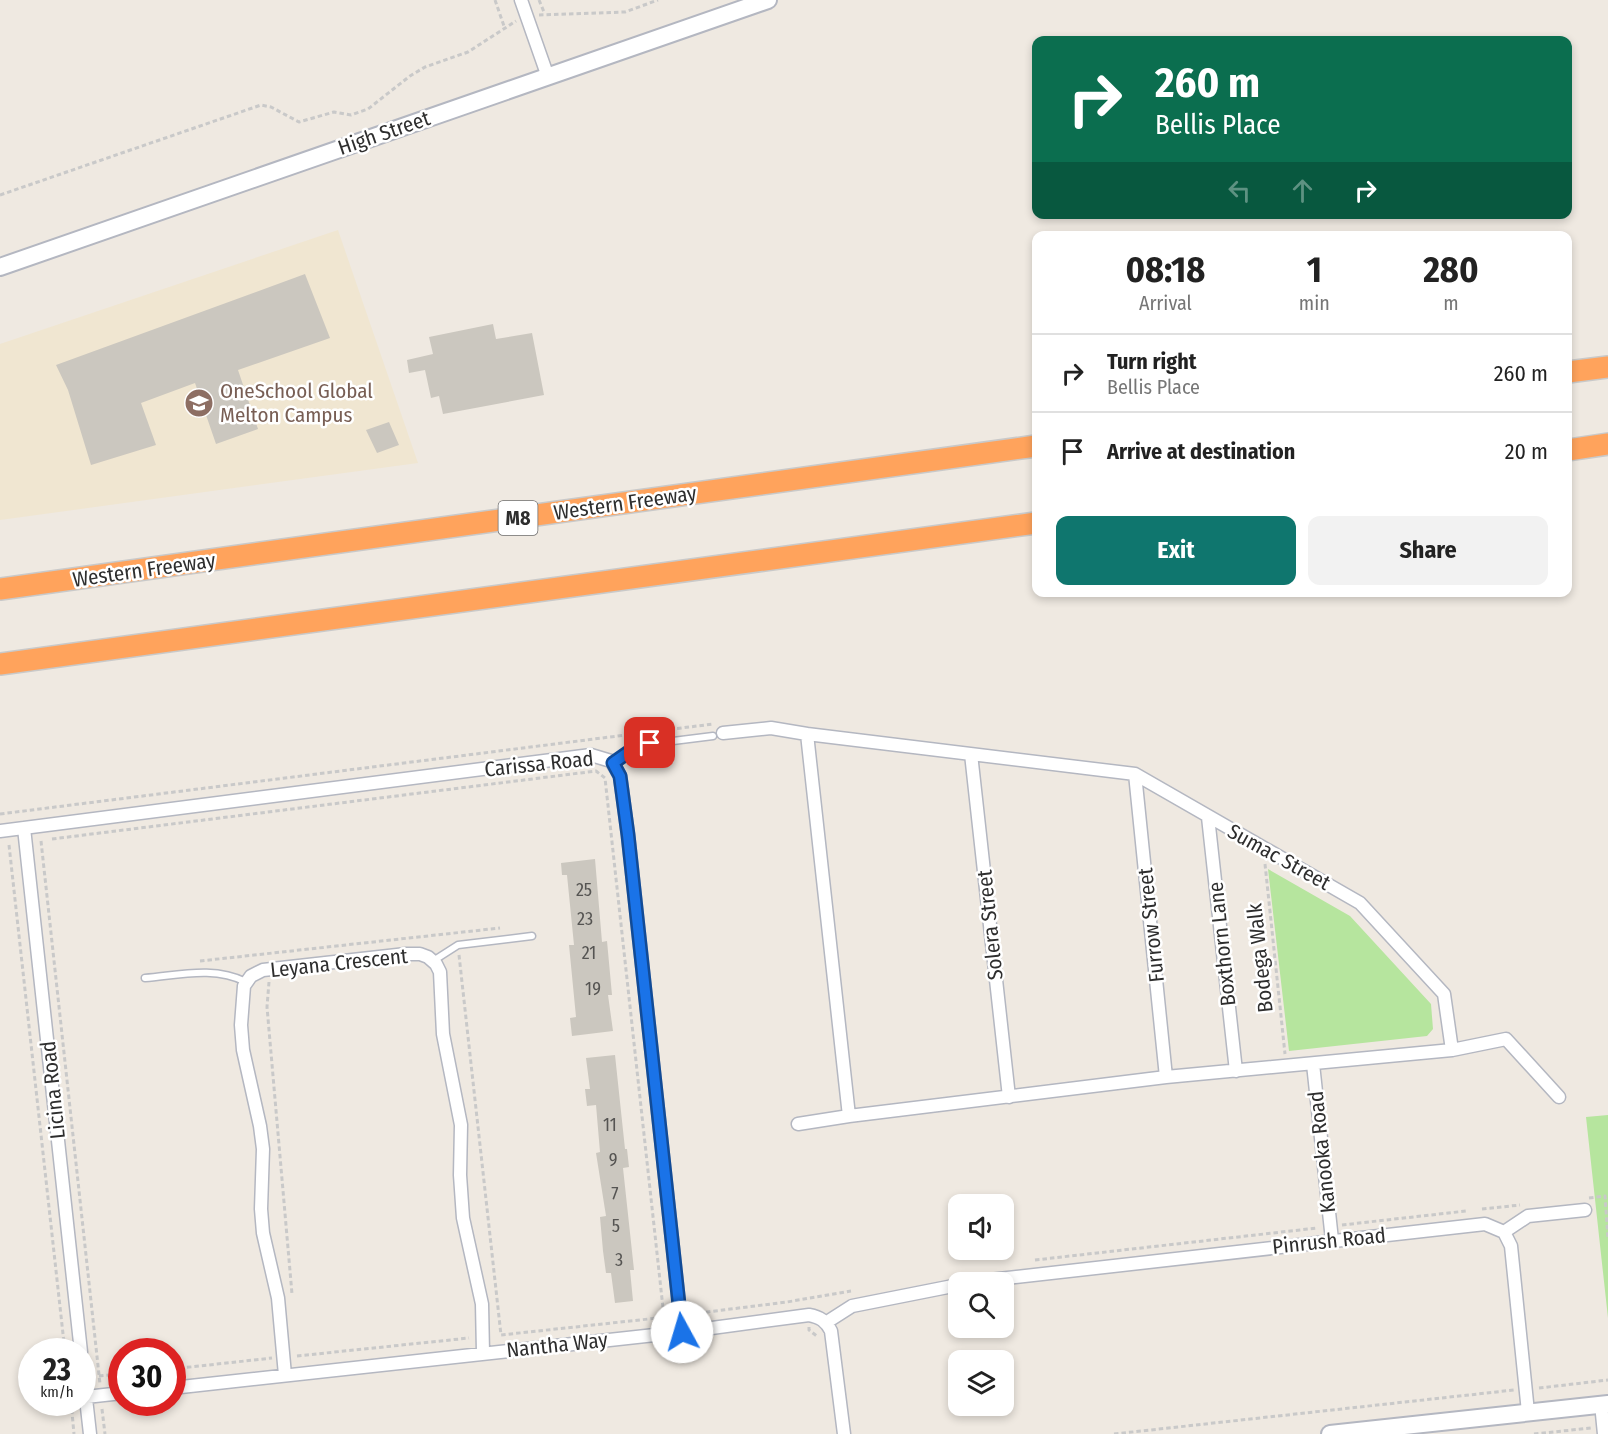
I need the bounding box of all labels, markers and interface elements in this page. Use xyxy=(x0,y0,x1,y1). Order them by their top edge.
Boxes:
text: 260 m xyxy=(1155,58,1260,108)
icon: right xyxy=(1056,60,1134,138)
street label: High Street xyxy=(335,105,434,161)
text: Bellis Place xyxy=(1155,109,1281,141)
icon: left xyxy=(1223,174,1256,207)
icon: ahead xyxy=(1286,174,1319,207)
icon: right xyxy=(1349,174,1382,207)
text: 08:18 xyxy=(1125,248,1205,292)
text: 1 xyxy=(1307,248,1322,292)
text: 280 xyxy=(1423,248,1479,292)
text: Arrival xyxy=(1139,291,1192,315)
text: min xyxy=(1299,291,1330,315)
text: m xyxy=(1443,291,1459,315)
text: Turn right xyxy=(1107,348,1196,375)
icon: right xyxy=(1056,357,1089,390)
text: 260 m xyxy=(1494,360,1548,387)
text: Bellis Place xyxy=(1107,375,1200,399)
place label: OneSchool Global Melton Campus xyxy=(220,378,373,428)
school or university icon: OneSchool Global Melton Campus xyxy=(183,387,215,419)
icon: arrive xyxy=(1056,435,1089,468)
text: Arrive at destination xyxy=(1107,438,1295,465)
text: 20 m xyxy=(1505,438,1548,465)
street label: Western Freeway xyxy=(552,480,699,526)
road number: M8 xyxy=(498,501,538,535)
button: Exit xyxy=(1056,516,1296,585)
button: Share xyxy=(1308,516,1548,585)
street label: Western Freeway xyxy=(71,547,218,593)
pin xyxy=(624,717,675,768)
icon: arrive xyxy=(633,726,666,759)
street label: Carissa Road xyxy=(483,745,595,783)
street label: Sumac Street xyxy=(1223,818,1335,896)
street label: Furrow Street xyxy=(1132,866,1170,983)
street label: Solera Street xyxy=(971,868,1009,981)
house number: 25 xyxy=(576,879,592,901)
street label: Boxthorn Lane xyxy=(1203,881,1241,1007)
street label: Bodega Walk xyxy=(1241,902,1279,1014)
house number: 23 xyxy=(577,908,593,930)
house number: 21 xyxy=(582,942,596,964)
street label: Leyana Crescent xyxy=(269,943,409,983)
house number: 19 xyxy=(585,978,601,1000)
street label: Licina Road xyxy=(35,1040,71,1140)
street label: Kanooka Road xyxy=(1303,1090,1341,1214)
house number: 11 xyxy=(603,1114,617,1136)
house number: 9 xyxy=(609,1149,617,1171)
house number: 7 xyxy=(611,1183,619,1205)
map controls xyxy=(948,1194,1014,1416)
button: sound xyxy=(948,1194,1014,1260)
house number: 5 xyxy=(612,1215,620,1237)
street label: Pinrush Road xyxy=(1271,1222,1387,1260)
house number: 3 xyxy=(615,1249,623,1271)
button: search xyxy=(948,1272,1014,1338)
position arrow xyxy=(650,1300,714,1364)
street label: Nantha Way xyxy=(505,1327,610,1363)
speed limit sign: 30 xyxy=(108,1338,186,1416)
button: layers xyxy=(948,1350,1014,1416)
text: 23 xyxy=(43,1352,71,1388)
text: km/h xyxy=(40,1383,74,1401)

